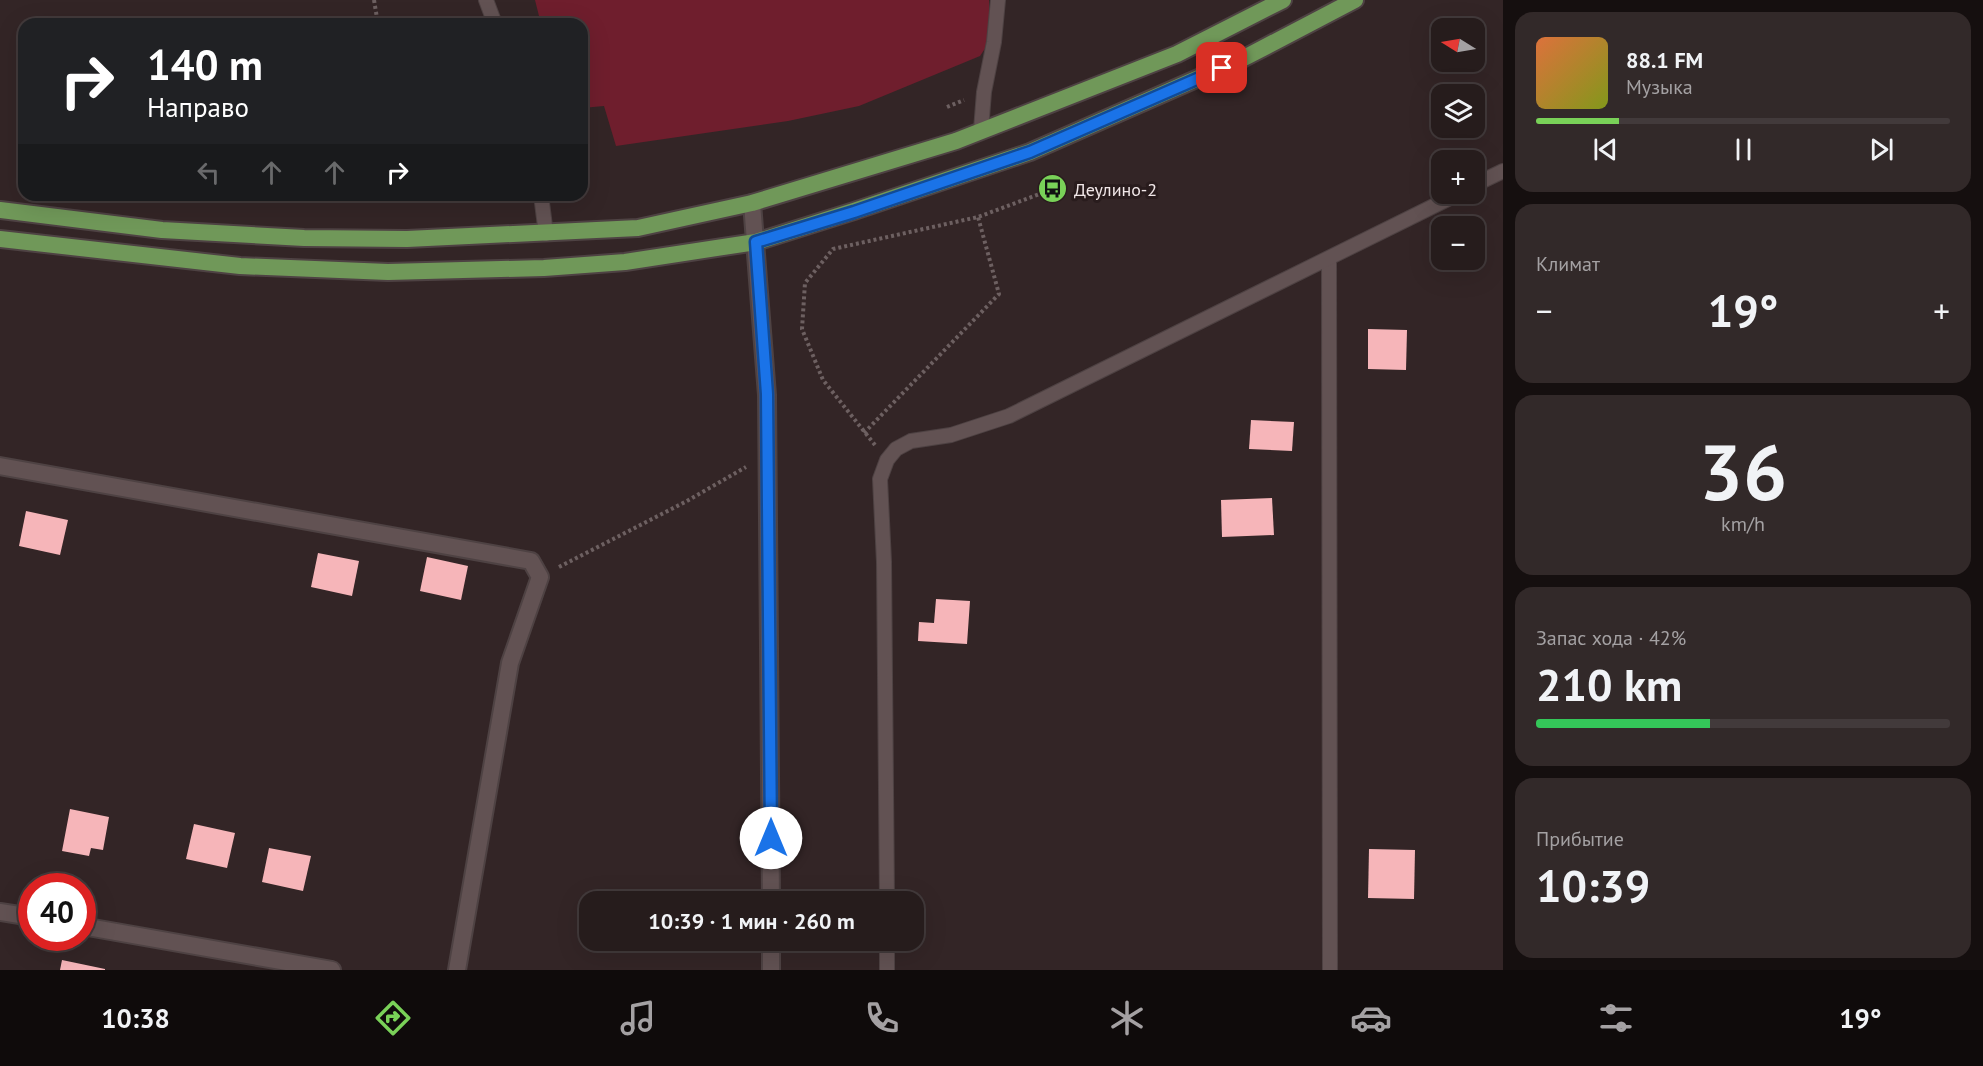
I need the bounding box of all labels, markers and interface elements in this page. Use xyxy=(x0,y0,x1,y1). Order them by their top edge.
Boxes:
north arrow xyxy=(1431,18,1485,72)
map controls xyxy=(1431,18,1485,270)
text: 140 m xyxy=(147,37,263,92)
icon: right xyxy=(48,42,126,120)
pin xyxy=(1196,42,1247,93)
text: 88.1 FM xyxy=(1626,46,1703,74)
icon: arrive xyxy=(1205,51,1238,84)
text: Музыка xyxy=(1626,74,1693,100)
button: layers xyxy=(1431,84,1485,138)
text: Направо xyxy=(147,90,249,124)
icon: previous xyxy=(1589,133,1622,166)
icon: pause xyxy=(1727,133,1760,166)
icon: next xyxy=(1865,133,1898,166)
button: + xyxy=(1431,150,1485,204)
icon: left xyxy=(192,156,225,189)
icon: ahead xyxy=(255,156,288,189)
icon: ahead xyxy=(318,156,351,189)
icon: right xyxy=(381,156,414,189)
bus stop icon: Деулино-2 xyxy=(1037,173,1069,205)
place label: Деулино-2 xyxy=(1074,178,1157,201)
button: − xyxy=(1431,216,1485,270)
text: Климат xyxy=(1536,251,1600,277)
text: 19° xyxy=(1708,281,1778,339)
text: − xyxy=(1536,289,1553,332)
text: + xyxy=(1933,289,1950,332)
text: 36 xyxy=(1699,421,1787,522)
text: km/h xyxy=(1721,511,1765,537)
text: Запас хода · 42% xyxy=(1536,625,1686,651)
text: 210 km xyxy=(1536,655,1682,713)
position arrow xyxy=(739,806,803,870)
text: Прибытие xyxy=(1536,826,1624,852)
text: 10:39 xyxy=(1536,856,1650,914)
speed limit sign: 40 xyxy=(18,873,96,951)
text: 10:39 · 1 мин · 260 m xyxy=(648,907,855,935)
icon: directions xyxy=(372,997,414,1039)
icon: music xyxy=(617,997,659,1039)
icon: phone xyxy=(861,997,903,1039)
icon: climate xyxy=(1106,997,1148,1039)
icon: car xyxy=(1350,997,1392,1039)
icon: filters xyxy=(1595,997,1637,1039)
text: 10:38 xyxy=(101,1001,170,1035)
text: 19° xyxy=(1839,1001,1882,1035)

